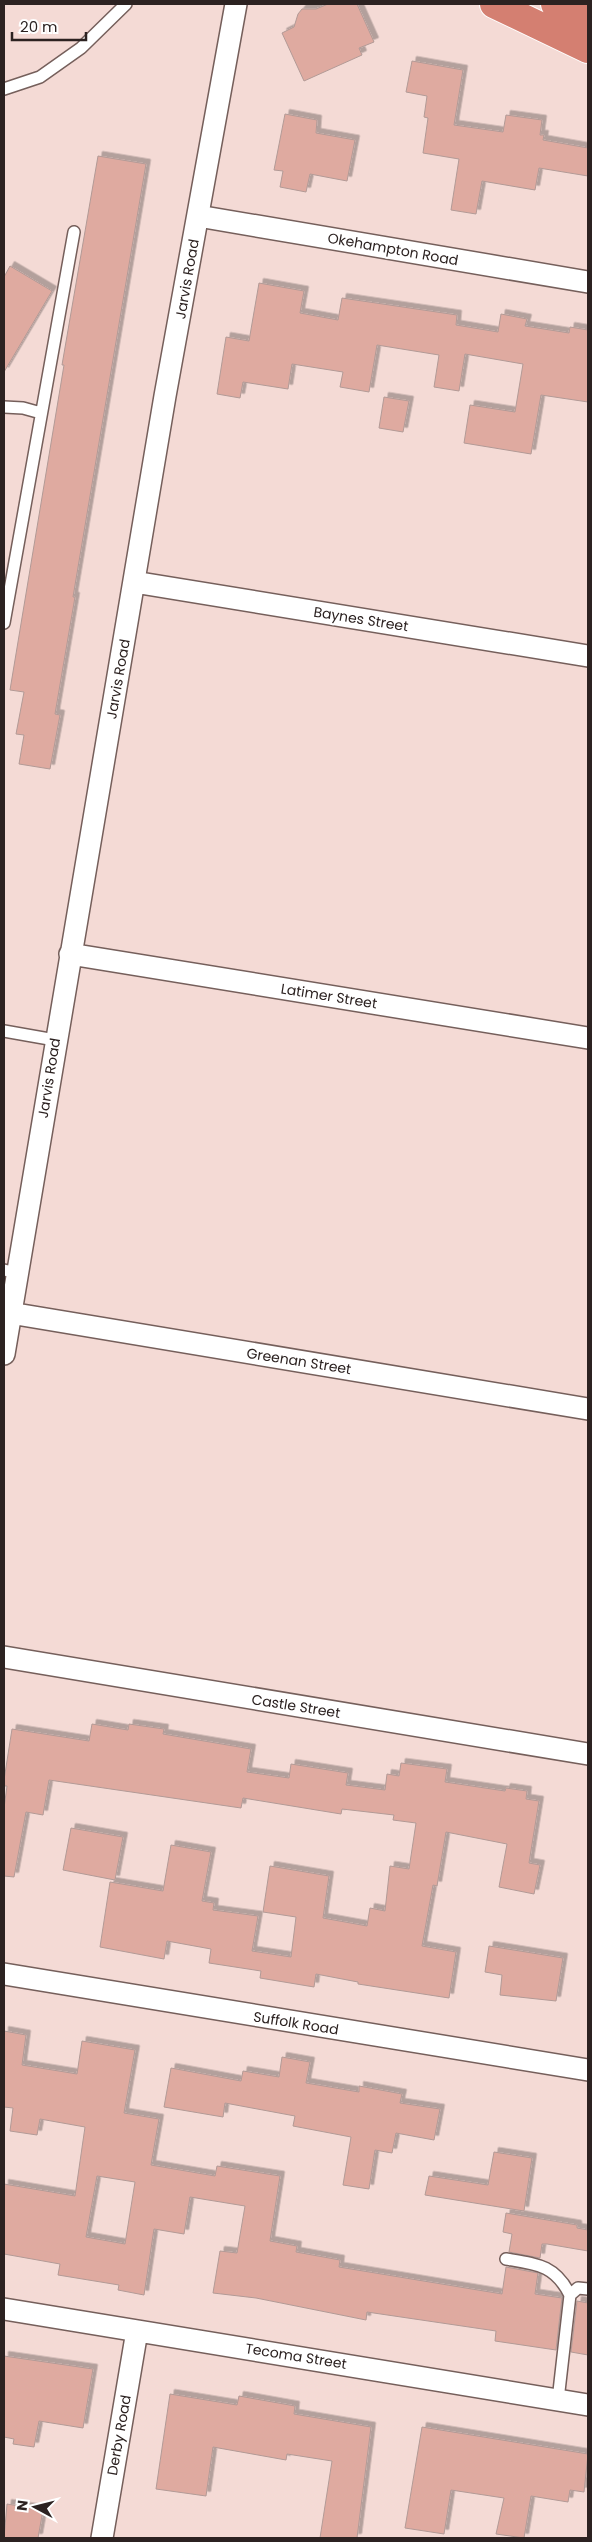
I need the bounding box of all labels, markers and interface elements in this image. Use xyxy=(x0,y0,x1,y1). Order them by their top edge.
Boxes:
scale bar xyxy=(12,10,86,42)
text: 20 m xyxy=(20,16,58,37)
street label: Okehampton Road xyxy=(326,228,460,270)
street label: Jarvis Road xyxy=(170,237,204,321)
street label: Baynes Street xyxy=(312,602,410,636)
street label: Jarvis Road xyxy=(101,637,135,721)
street label: Latimer Street xyxy=(279,979,379,1013)
street label: Jarvis Road xyxy=(33,1037,65,1119)
street label: Greenan Street xyxy=(245,1343,353,1379)
street label: Castle Street xyxy=(250,1689,342,1723)
street label: Suffolk Road xyxy=(252,2006,340,2040)
street label: Tecoma Street xyxy=(244,2338,348,2374)
street label: Derby Road xyxy=(102,2393,136,2477)
north arrow xyxy=(10,2482,60,2532)
text: N xyxy=(12,2499,33,2512)

